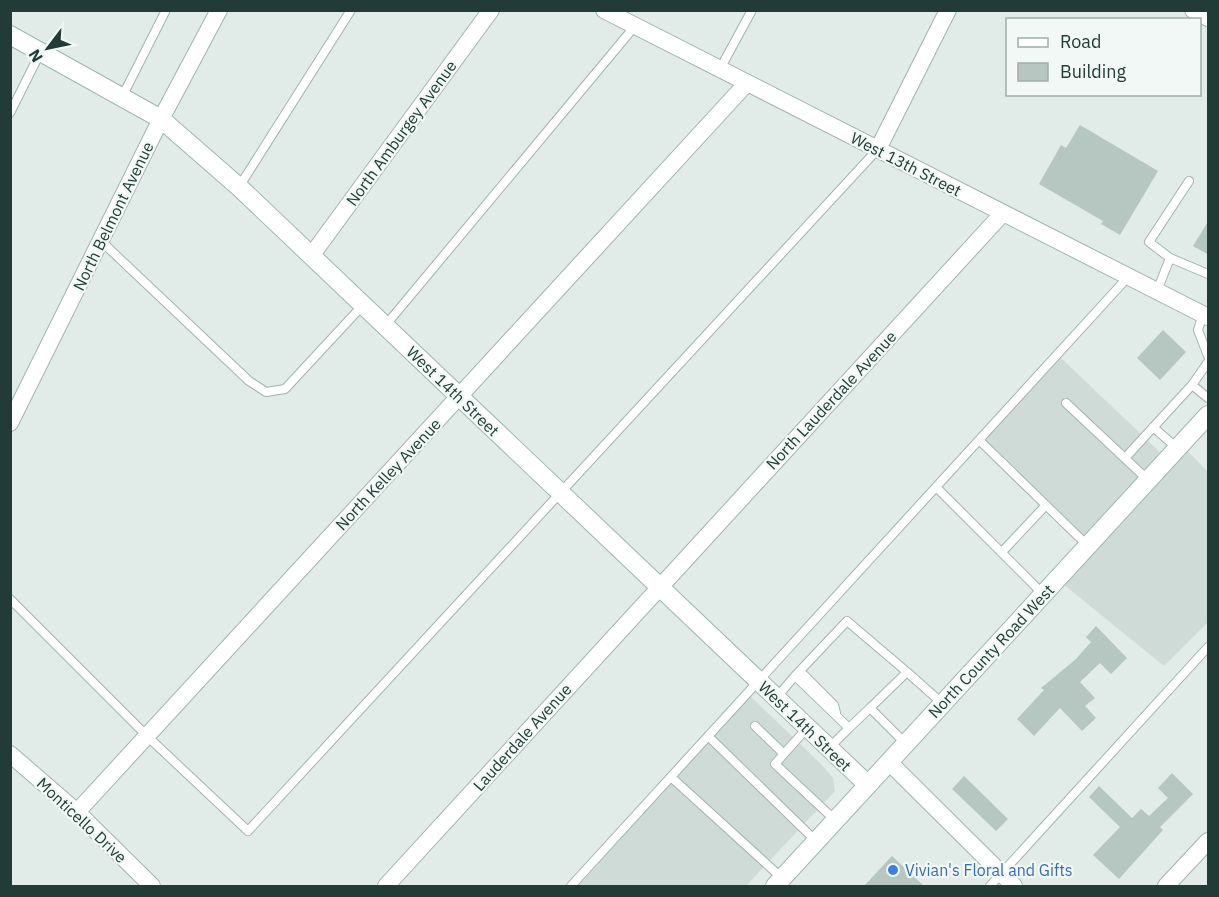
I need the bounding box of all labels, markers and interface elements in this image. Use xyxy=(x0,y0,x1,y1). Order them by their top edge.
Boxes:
north arrow xyxy=(18,18,78,78)
legend xyxy=(1006,18,1201,96)
text: Road xyxy=(1060,30,1101,53)
text: N xyxy=(24,46,47,66)
street label: North Amburgey Avenue xyxy=(341,56,461,210)
text: Building xyxy=(1060,60,1127,83)
street label: West 13th Street xyxy=(847,128,965,200)
street label: North Belmont Avenue xyxy=(68,138,158,294)
street label: North Lauderdale Avenue xyxy=(762,326,901,473)
street label: West 14th Street xyxy=(402,342,504,440)
street label: North Kelley Avenue xyxy=(331,414,445,534)
street label: North County Road West xyxy=(924,580,1058,722)
street label: West 14th Street xyxy=(754,677,856,775)
street label: Lauderdale Avenue xyxy=(469,679,576,795)
street label: Monticello Drive xyxy=(33,773,131,867)
place label: Vivian's Floral and Gifts xyxy=(905,860,1073,880)
marker: Vivian's Floral and Gifts xyxy=(886,863,900,877)

